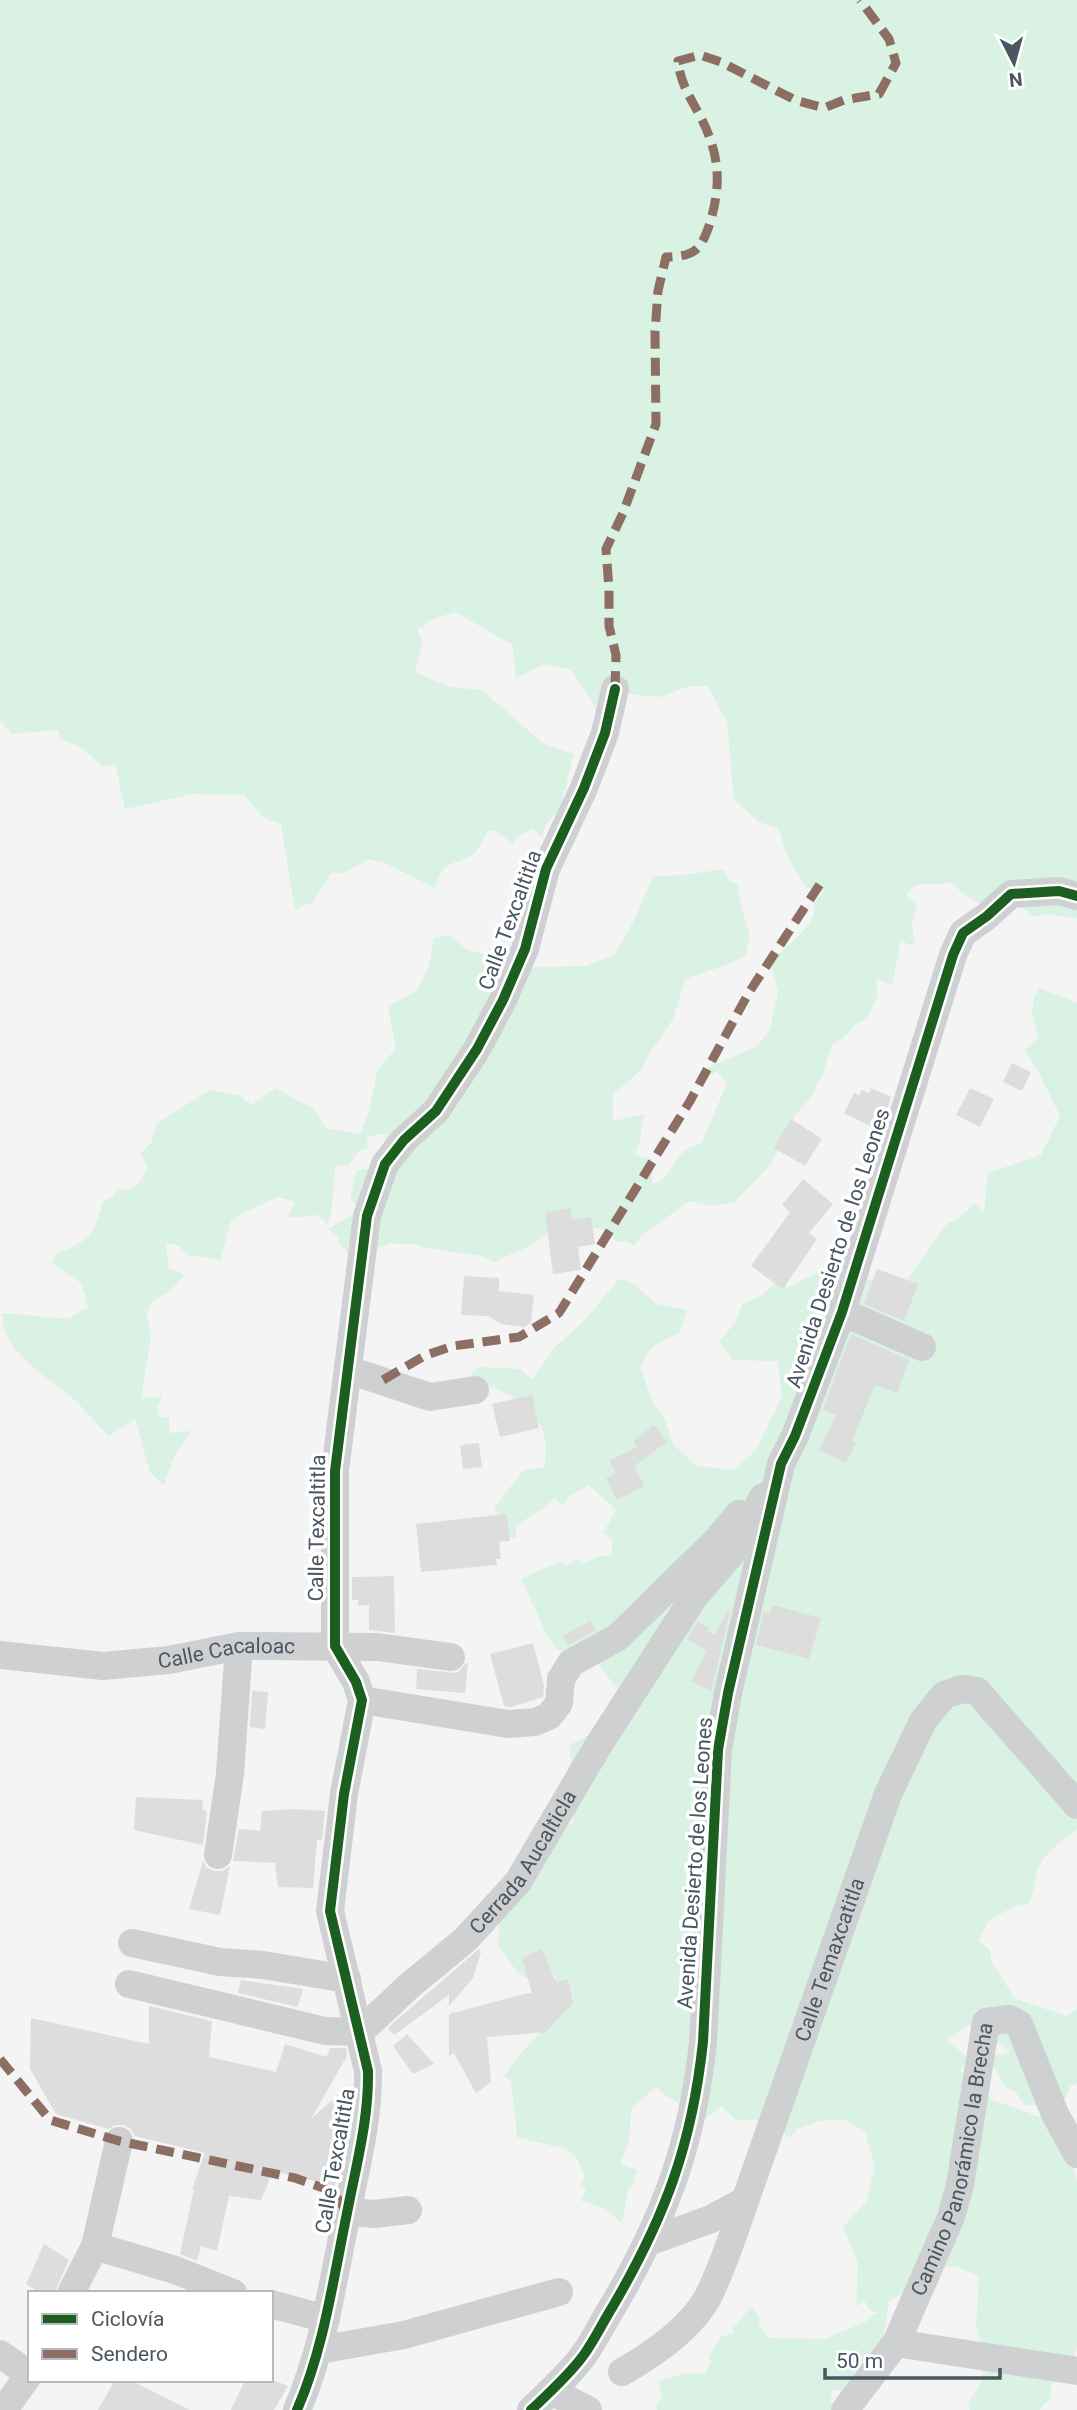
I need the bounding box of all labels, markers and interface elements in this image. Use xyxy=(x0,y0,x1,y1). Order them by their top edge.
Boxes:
north arrow xyxy=(979,28,1049,98)
text: N xyxy=(1008,67,1024,92)
street label: Calle Texcaltitla xyxy=(474,847,546,993)
street label: Avenida Desierto de los Leones xyxy=(781,1105,895,1391)
street label: Calle Texcaltitla xyxy=(304,1454,330,1602)
street label: Calle Cacaloac xyxy=(157,1633,295,1673)
street label: Avenida Desierto de los Leones xyxy=(673,1716,717,2010)
street label: Cerrada Aucalticla xyxy=(464,1786,581,1939)
street label: Calle Temaxcatitla xyxy=(790,1875,870,2045)
street label: Camino Panorámico la Brecha xyxy=(906,2021,998,2300)
street label: Calle Texcaltitla xyxy=(310,2087,360,2235)
legend xyxy=(28,2291,273,2382)
text: Ciclovía xyxy=(91,2307,165,2331)
scale bar xyxy=(825,2336,1000,2380)
text: Sendero xyxy=(91,2342,168,2366)
text: 50 m xyxy=(836,2349,883,2373)

